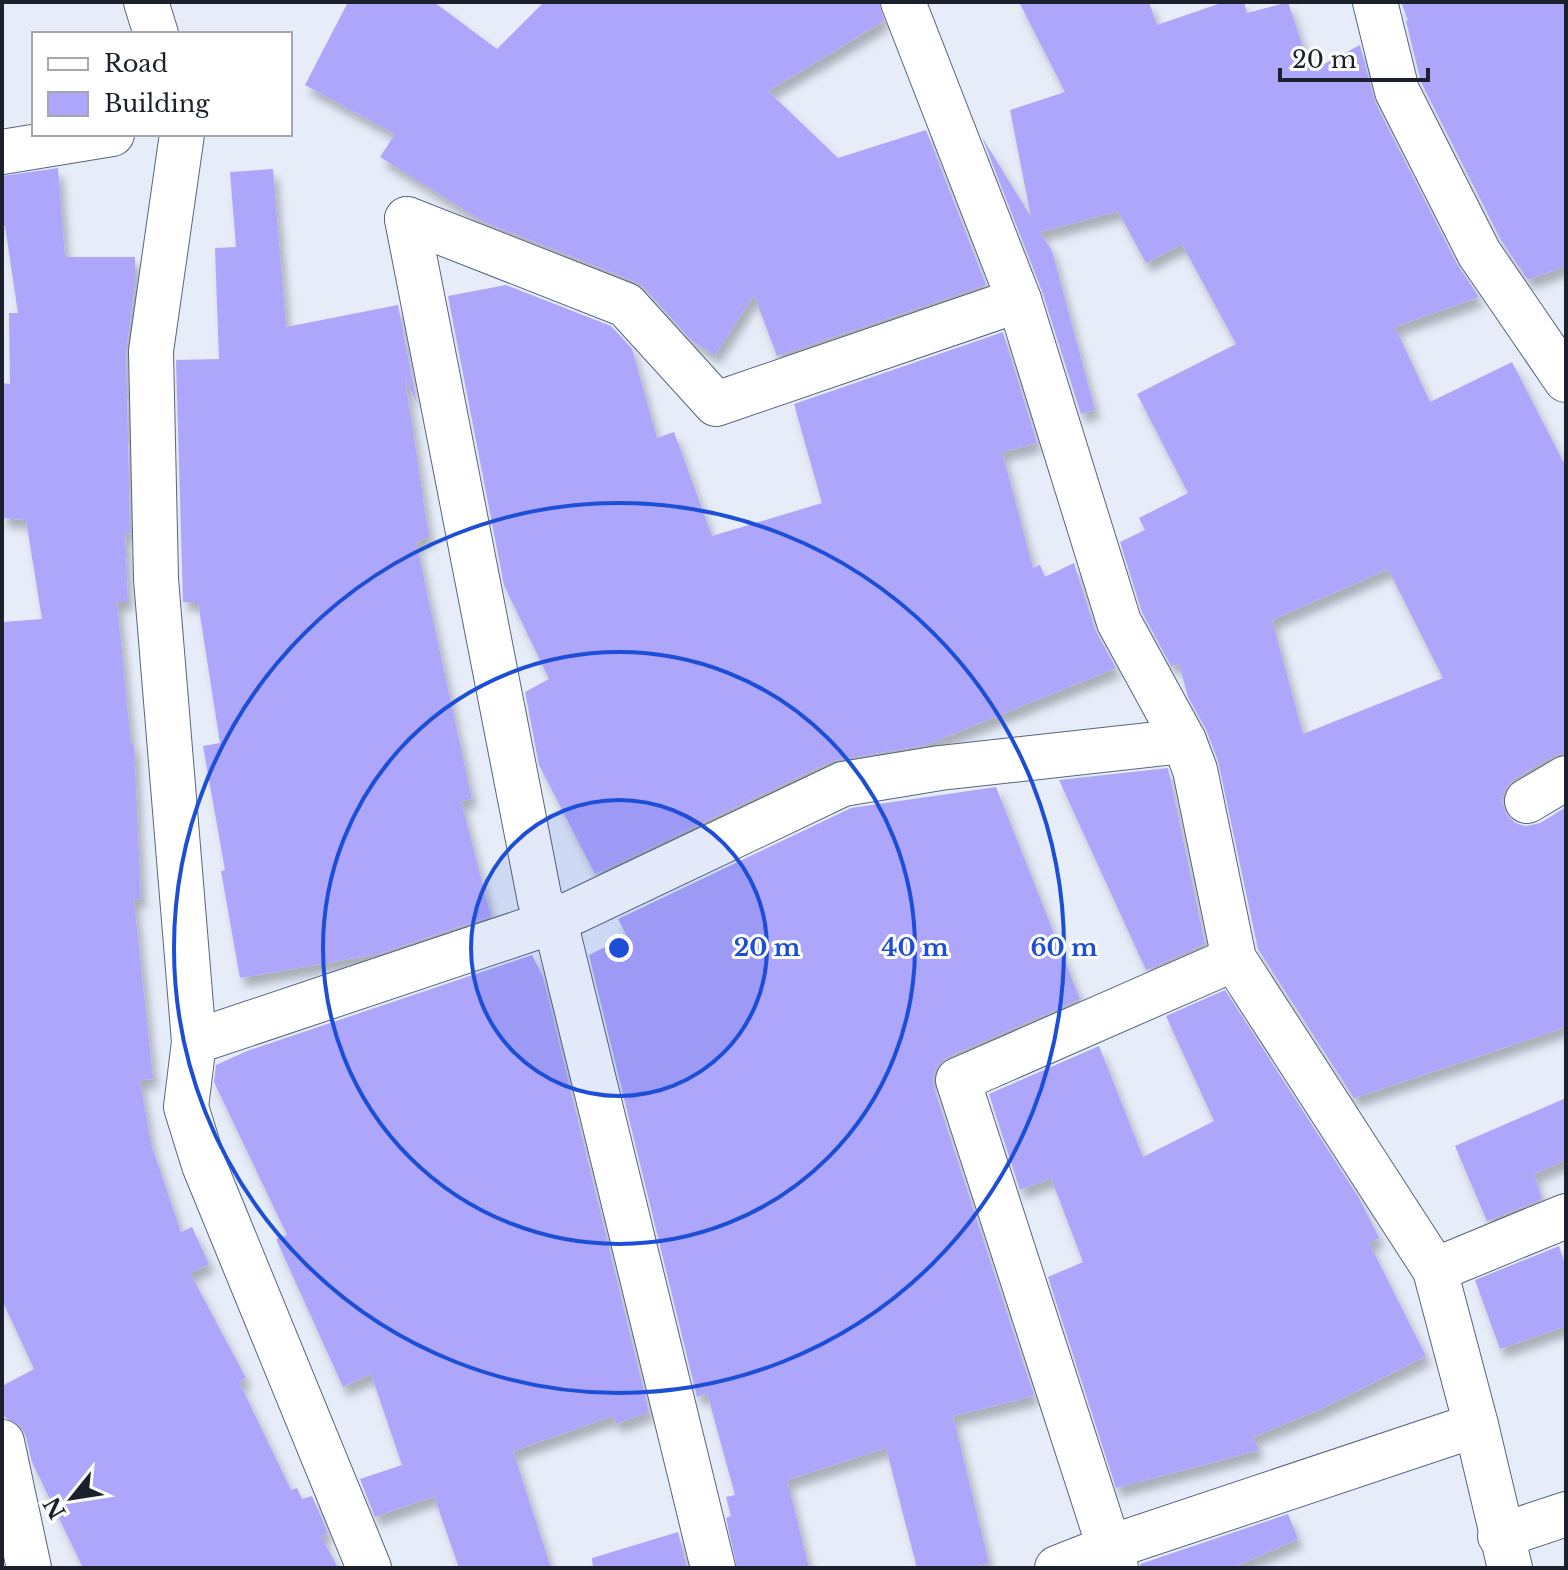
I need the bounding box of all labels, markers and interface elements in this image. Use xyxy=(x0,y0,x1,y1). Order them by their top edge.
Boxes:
legend xyxy=(32,32,292,136)
scale bar xyxy=(1280,32,1428,82)
text: 20 m xyxy=(1292,45,1357,74)
text: Road xyxy=(104,49,168,78)
text: Building xyxy=(104,89,210,118)
text: 20 m xyxy=(734,933,801,962)
text: 40 m xyxy=(882,933,949,962)
text: 60 m xyxy=(1030,933,1098,962)
centre of rings xyxy=(605,934,633,962)
north arrow xyxy=(32,1458,112,1538)
text: N xyxy=(38,1492,72,1523)

